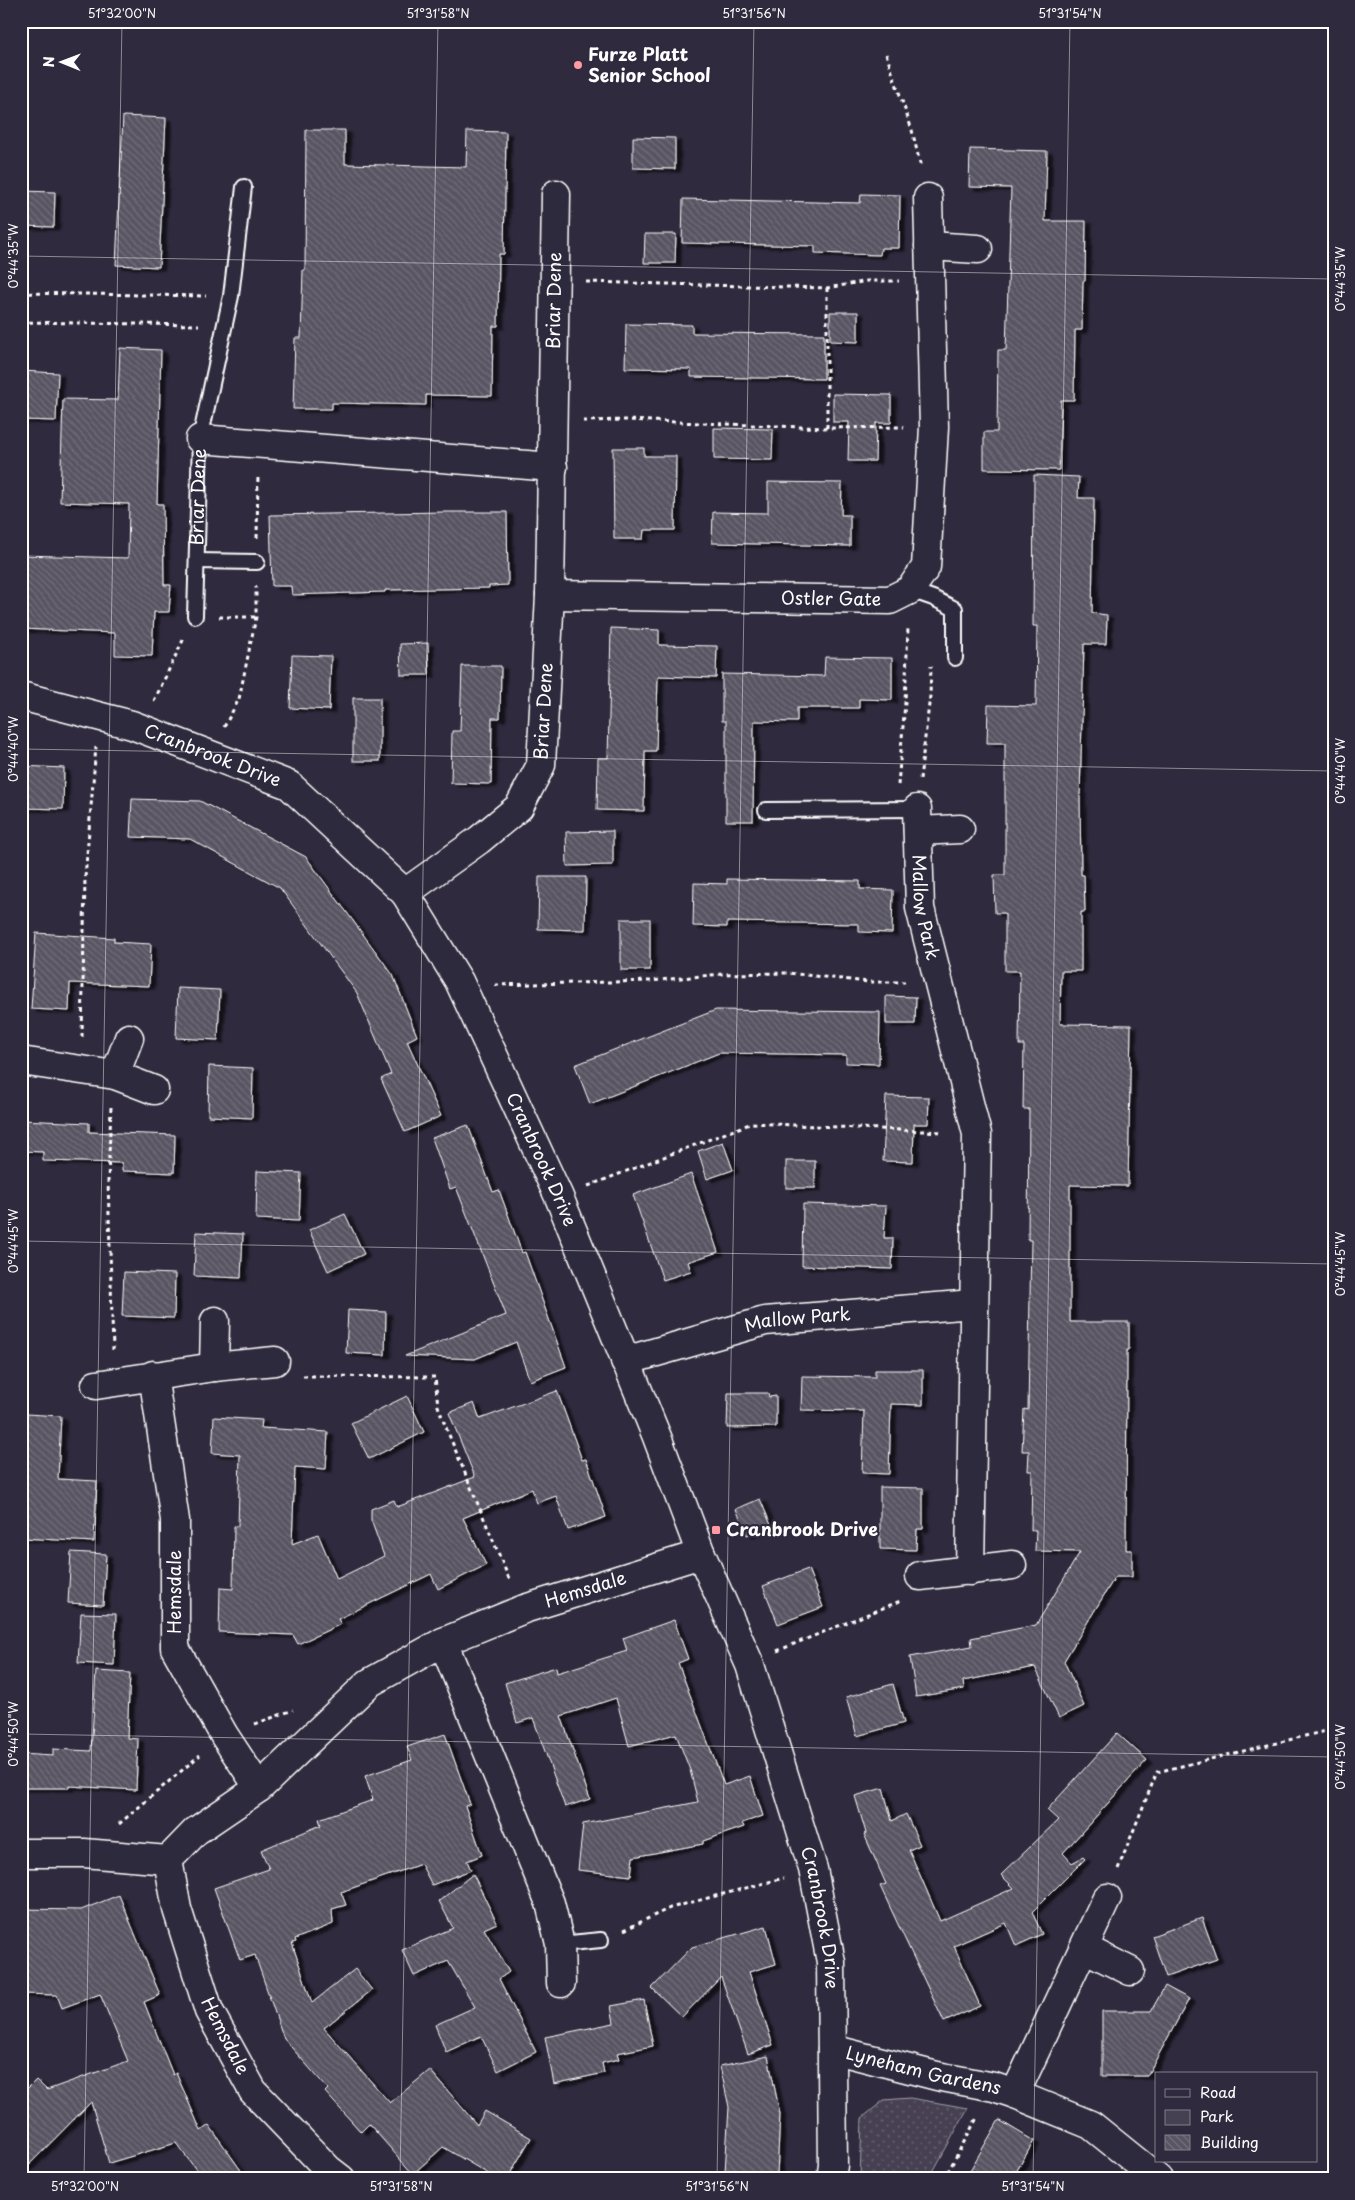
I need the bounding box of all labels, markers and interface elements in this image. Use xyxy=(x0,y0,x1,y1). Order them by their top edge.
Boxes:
text: 51°32'00"N xyxy=(88,4,156,22)
text: 51°31'58"N xyxy=(406,4,470,22)
text: 51°31'56"N xyxy=(722,4,786,22)
text: 51°31'54"N xyxy=(1038,4,1102,22)
north arrow xyxy=(38,38,88,88)
place label: Furze Platt Senior School xyxy=(588,40,711,88)
text: N xyxy=(38,56,59,67)
marker: Furze Platt Senior School xyxy=(572,59,584,71)
text: 0°44'35"W xyxy=(4,223,22,288)
text: 0°44'35"W xyxy=(1331,246,1349,311)
street label: Briar Dene xyxy=(539,252,567,349)
street label: Briar Dene xyxy=(182,448,212,546)
street label: Ostler Gate xyxy=(781,583,881,612)
street label: Briar Dene xyxy=(526,662,558,761)
text: 0°44'40"W xyxy=(4,715,22,782)
street label: Cranbrook Drive xyxy=(141,716,286,793)
text: 0°44'40"W xyxy=(1331,737,1349,804)
street label: Mallow Park xyxy=(906,854,948,963)
street label: Cranbrook Drive xyxy=(500,1087,585,1230)
text: 0°44'45"W xyxy=(4,1208,22,1273)
text: 0°44'45"W xyxy=(1331,1231,1349,1296)
street label: Mallow Park xyxy=(741,1299,852,1338)
place label: Cranbrook Drive xyxy=(726,1515,878,1542)
marker: Cranbrook Drive xyxy=(710,1524,722,1536)
street label: Hemsdale xyxy=(160,1550,187,1634)
street label: Hemsdale xyxy=(541,1563,630,1614)
text: 0°44'50"W xyxy=(4,1700,22,1767)
text: 0°44'50"W xyxy=(1331,1723,1349,1790)
street label: Cranbrook Drive xyxy=(795,1843,847,1989)
street label: Hemsdale xyxy=(195,1992,257,2079)
street label: Lyneham Gardens xyxy=(843,2038,1005,2100)
legend xyxy=(1155,2072,1318,2162)
text: Road xyxy=(1200,2080,1236,2103)
text: Park xyxy=(1200,2104,1234,2127)
text: Building xyxy=(1200,2130,1259,2153)
text: 51°32'00"N xyxy=(51,2177,119,2195)
text: 51°31'58"N xyxy=(369,2177,433,2195)
text: 51°31'56"N xyxy=(685,2177,749,2195)
text: 51°31'54"N xyxy=(1001,2177,1065,2195)

